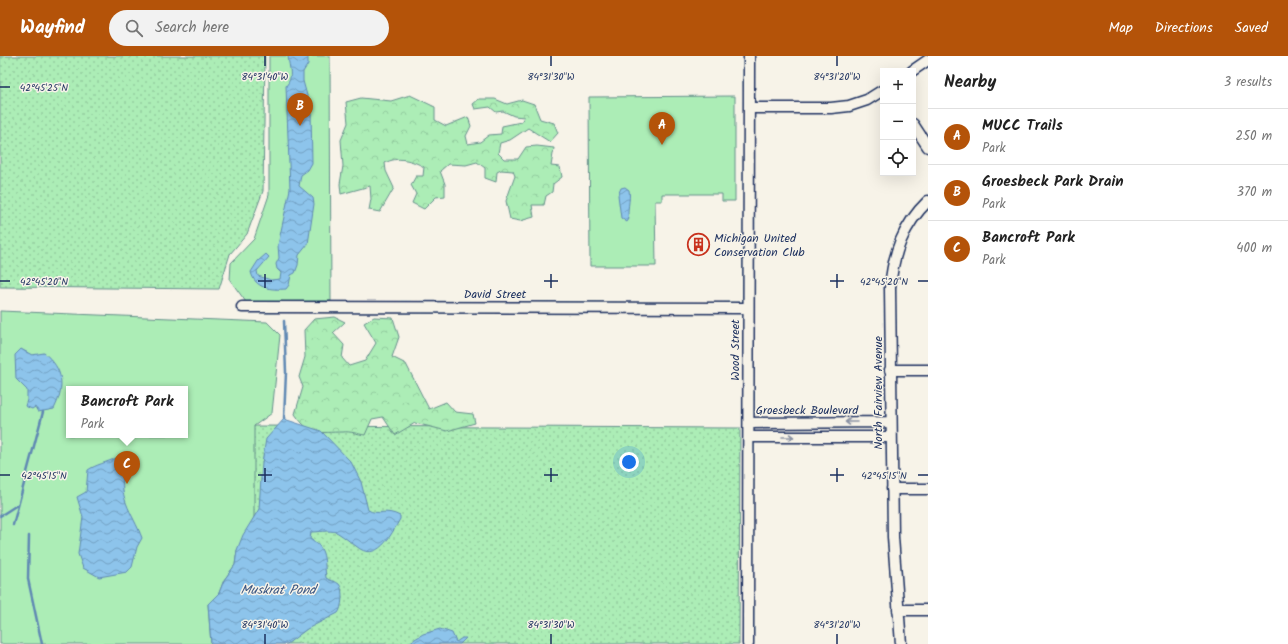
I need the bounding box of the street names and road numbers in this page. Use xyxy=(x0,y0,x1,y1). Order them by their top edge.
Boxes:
street label: David Street xyxy=(464,285,527,304)
street label: Wood Street xyxy=(726,319,745,381)
street label: North Fairview Avenue xyxy=(869,336,888,450)
street label: Groesbeck Boulevard xyxy=(756,401,859,420)

